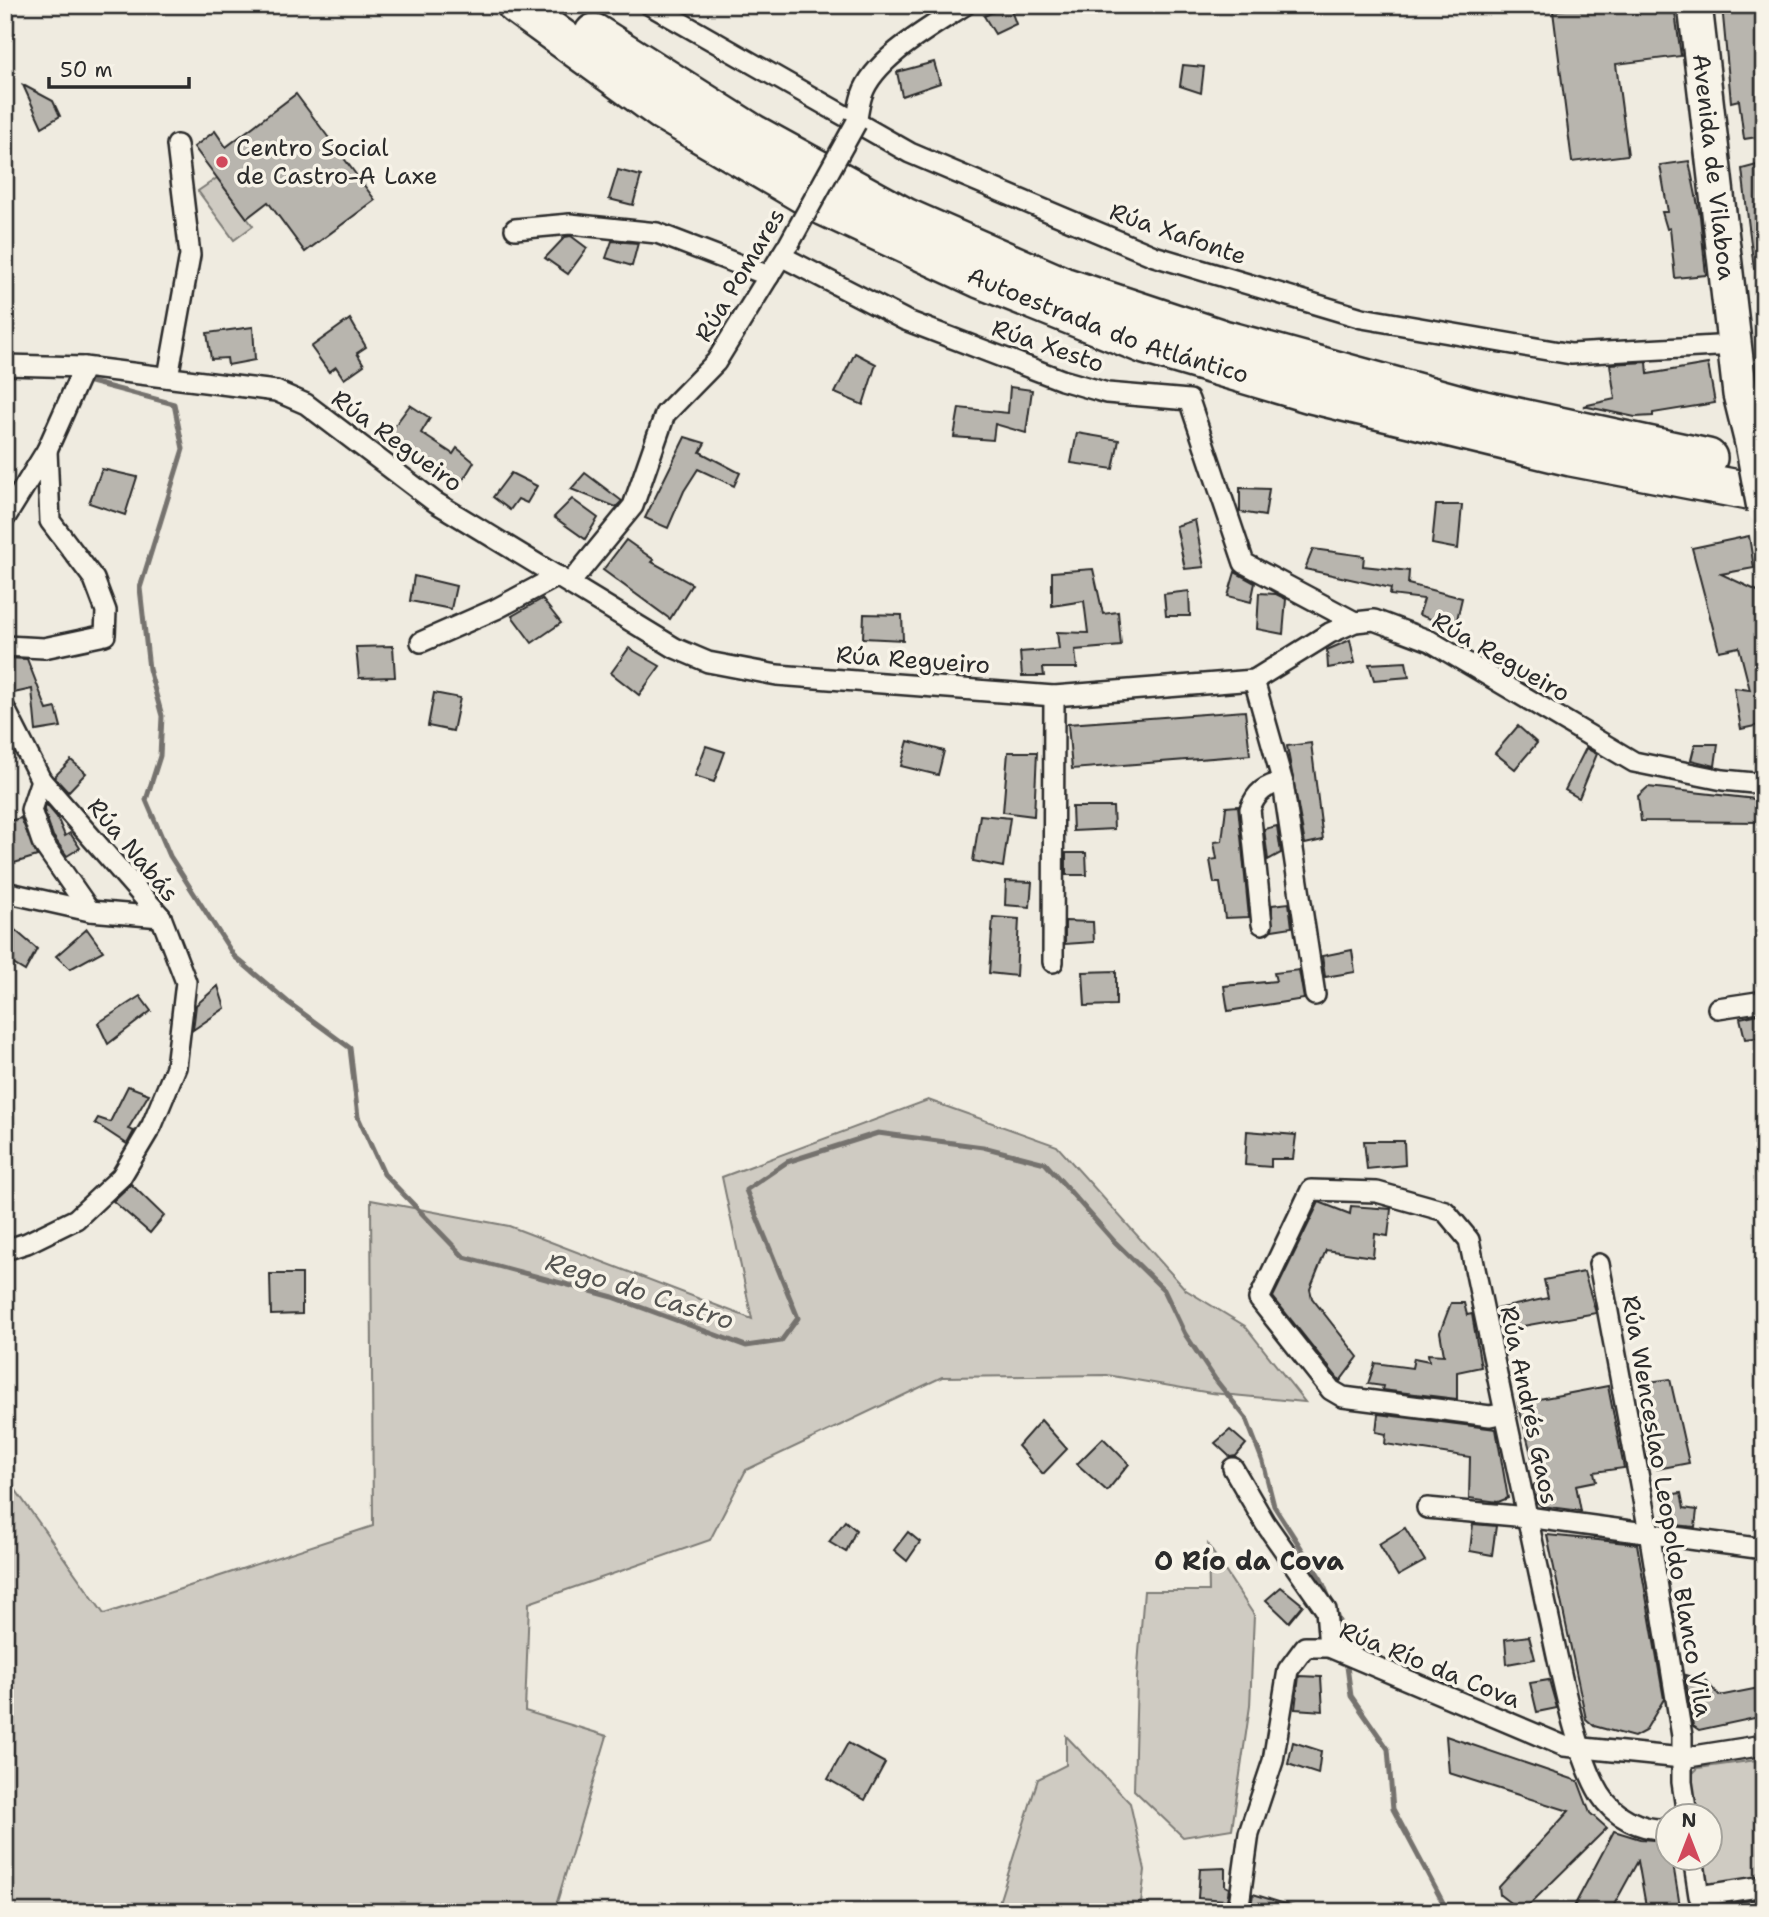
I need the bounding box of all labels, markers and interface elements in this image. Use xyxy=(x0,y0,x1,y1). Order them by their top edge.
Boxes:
scale bar xyxy=(49,46,189,90)
street label: Avenida de Vilaboa xyxy=(1685,52,1743,282)
text: 50 m xyxy=(60,56,113,84)
place label: Centro Social de Castro-A Laxe xyxy=(236,132,438,192)
marker: Centro Social de Castro-A Laxe xyxy=(214,154,230,170)
street label: Rúa Xafonte xyxy=(1105,196,1251,272)
street label: Rúa Pomares xyxy=(687,202,793,348)
street label: Autoestrada do Atlántico xyxy=(962,259,1253,391)
street label: Rúa Xesto xyxy=(988,312,1108,380)
street label: Rúa Regueiro xyxy=(325,383,469,499)
street label: Rúa Regueiro xyxy=(1426,605,1576,709)
street label: Rúa Regueiro xyxy=(835,639,991,681)
street label: Rúa Nabás xyxy=(80,791,186,909)
water label: Rego do Castro xyxy=(542,1244,739,1337)
street label: Rúa Wenceslao Leopoldo Blanco Vila xyxy=(1614,1293,1720,1719)
street label: Rúa Andrés Gaos xyxy=(1492,1303,1566,1507)
district label: O Río da Cova xyxy=(1154,1543,1344,1578)
street label: Rúa Río da Cova xyxy=(1335,1614,1525,1716)
north arrow xyxy=(1654,1801,1724,1871)
text: N xyxy=(1681,1808,1697,1833)

